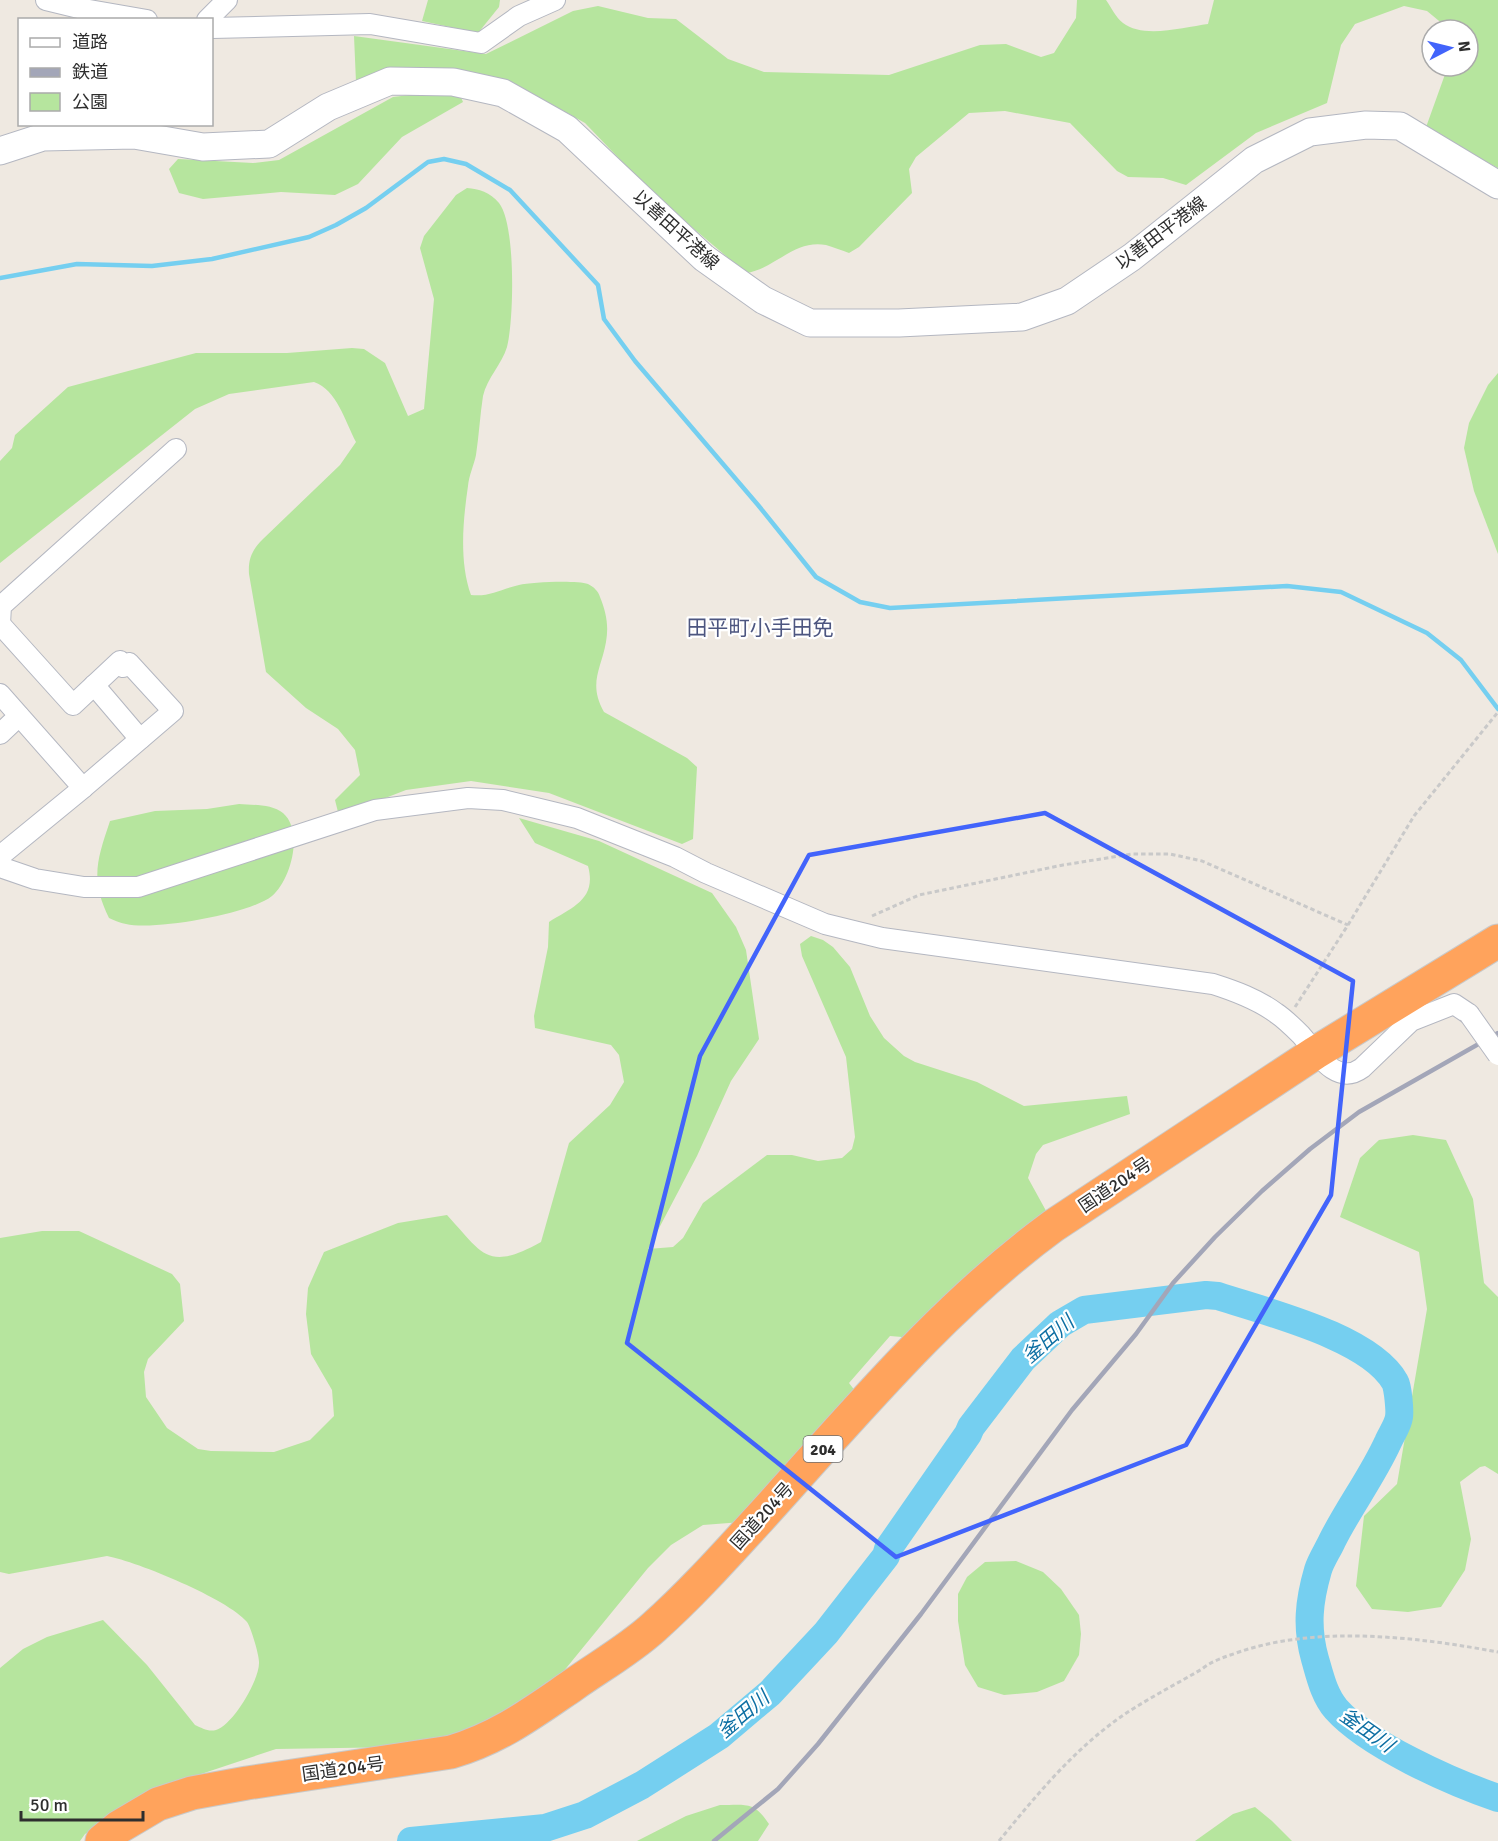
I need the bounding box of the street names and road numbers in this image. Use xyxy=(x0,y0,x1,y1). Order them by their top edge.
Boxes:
street label: 以善田平港線 xyxy=(629,186,723,274)
street label: 以善田平港線 xyxy=(1111,192,1211,274)
street label: 国道204号 xyxy=(1074,1153,1156,1217)
road number: 204 xyxy=(804,1436,842,1462)
street label: 国道204号 xyxy=(726,1478,798,1554)
street label: 国道204号 xyxy=(300,1752,386,1786)

